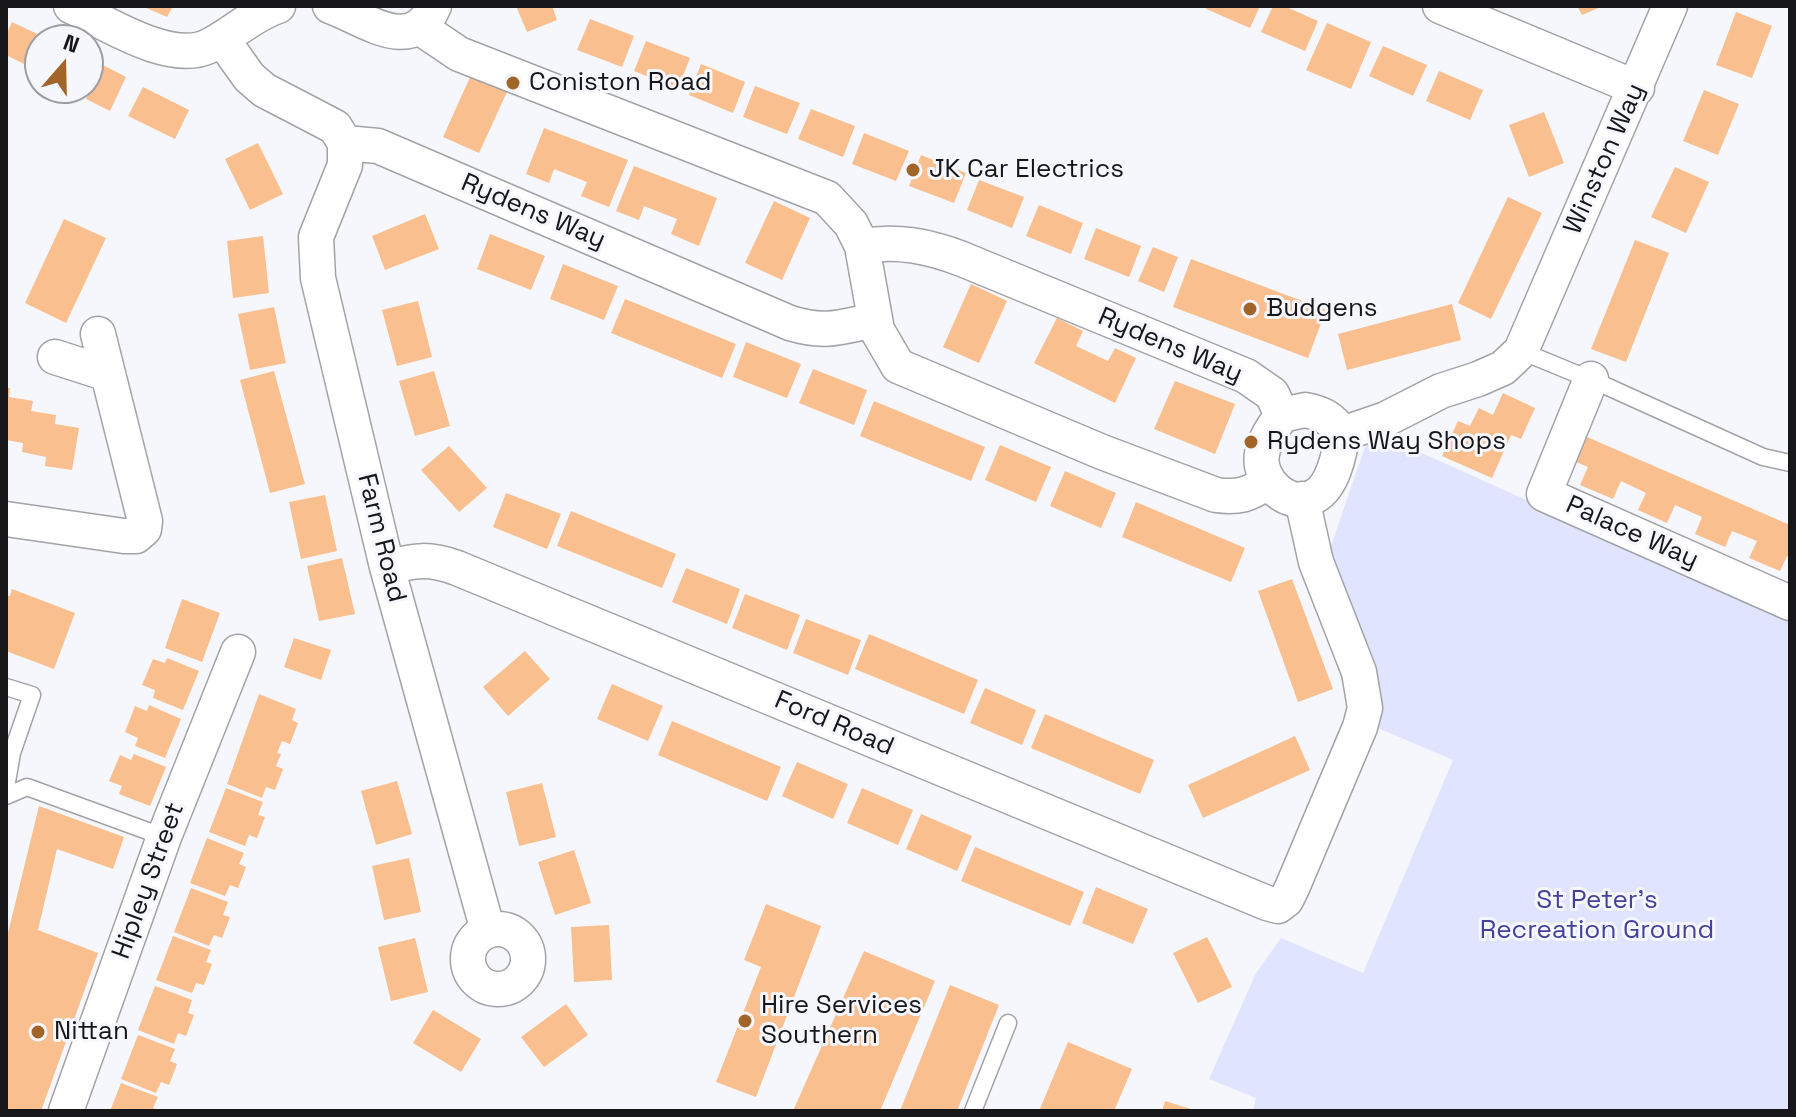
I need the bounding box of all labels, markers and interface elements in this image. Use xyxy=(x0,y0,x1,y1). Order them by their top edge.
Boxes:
north arrow xyxy=(24,24,104,104)
text: N xyxy=(60,28,83,59)
place label: Coniston Road xyxy=(529,67,711,99)
marker: Coniston Road xyxy=(504,74,522,92)
street label: Winston Way xyxy=(1558,79,1652,239)
place label: JK Car Electrics xyxy=(929,154,1124,186)
marker: JK Car Electrics xyxy=(904,161,922,179)
street label: Rydens Way xyxy=(456,168,610,256)
place label: Budgens xyxy=(1266,293,1378,325)
marker: Budgens xyxy=(1241,300,1259,318)
street label: Rydens Way xyxy=(1093,302,1247,390)
place label: Rydens Way Shops xyxy=(1267,426,1506,458)
marker: Rydens Way Shops xyxy=(1242,433,1260,451)
street label: Farm Road xyxy=(350,470,412,606)
street label: Palace Way xyxy=(1561,490,1703,576)
street label: Ford Road xyxy=(770,685,898,763)
street label: Hipley Street xyxy=(106,799,192,963)
park label: St Peter's Recreation Ground xyxy=(1480,885,1714,946)
place label: Hire Services Southern xyxy=(761,990,922,1052)
marker: Hire Services Southern xyxy=(736,1012,754,1030)
place label: Nittan xyxy=(54,1016,129,1048)
marker: Nittan xyxy=(29,1023,47,1041)

